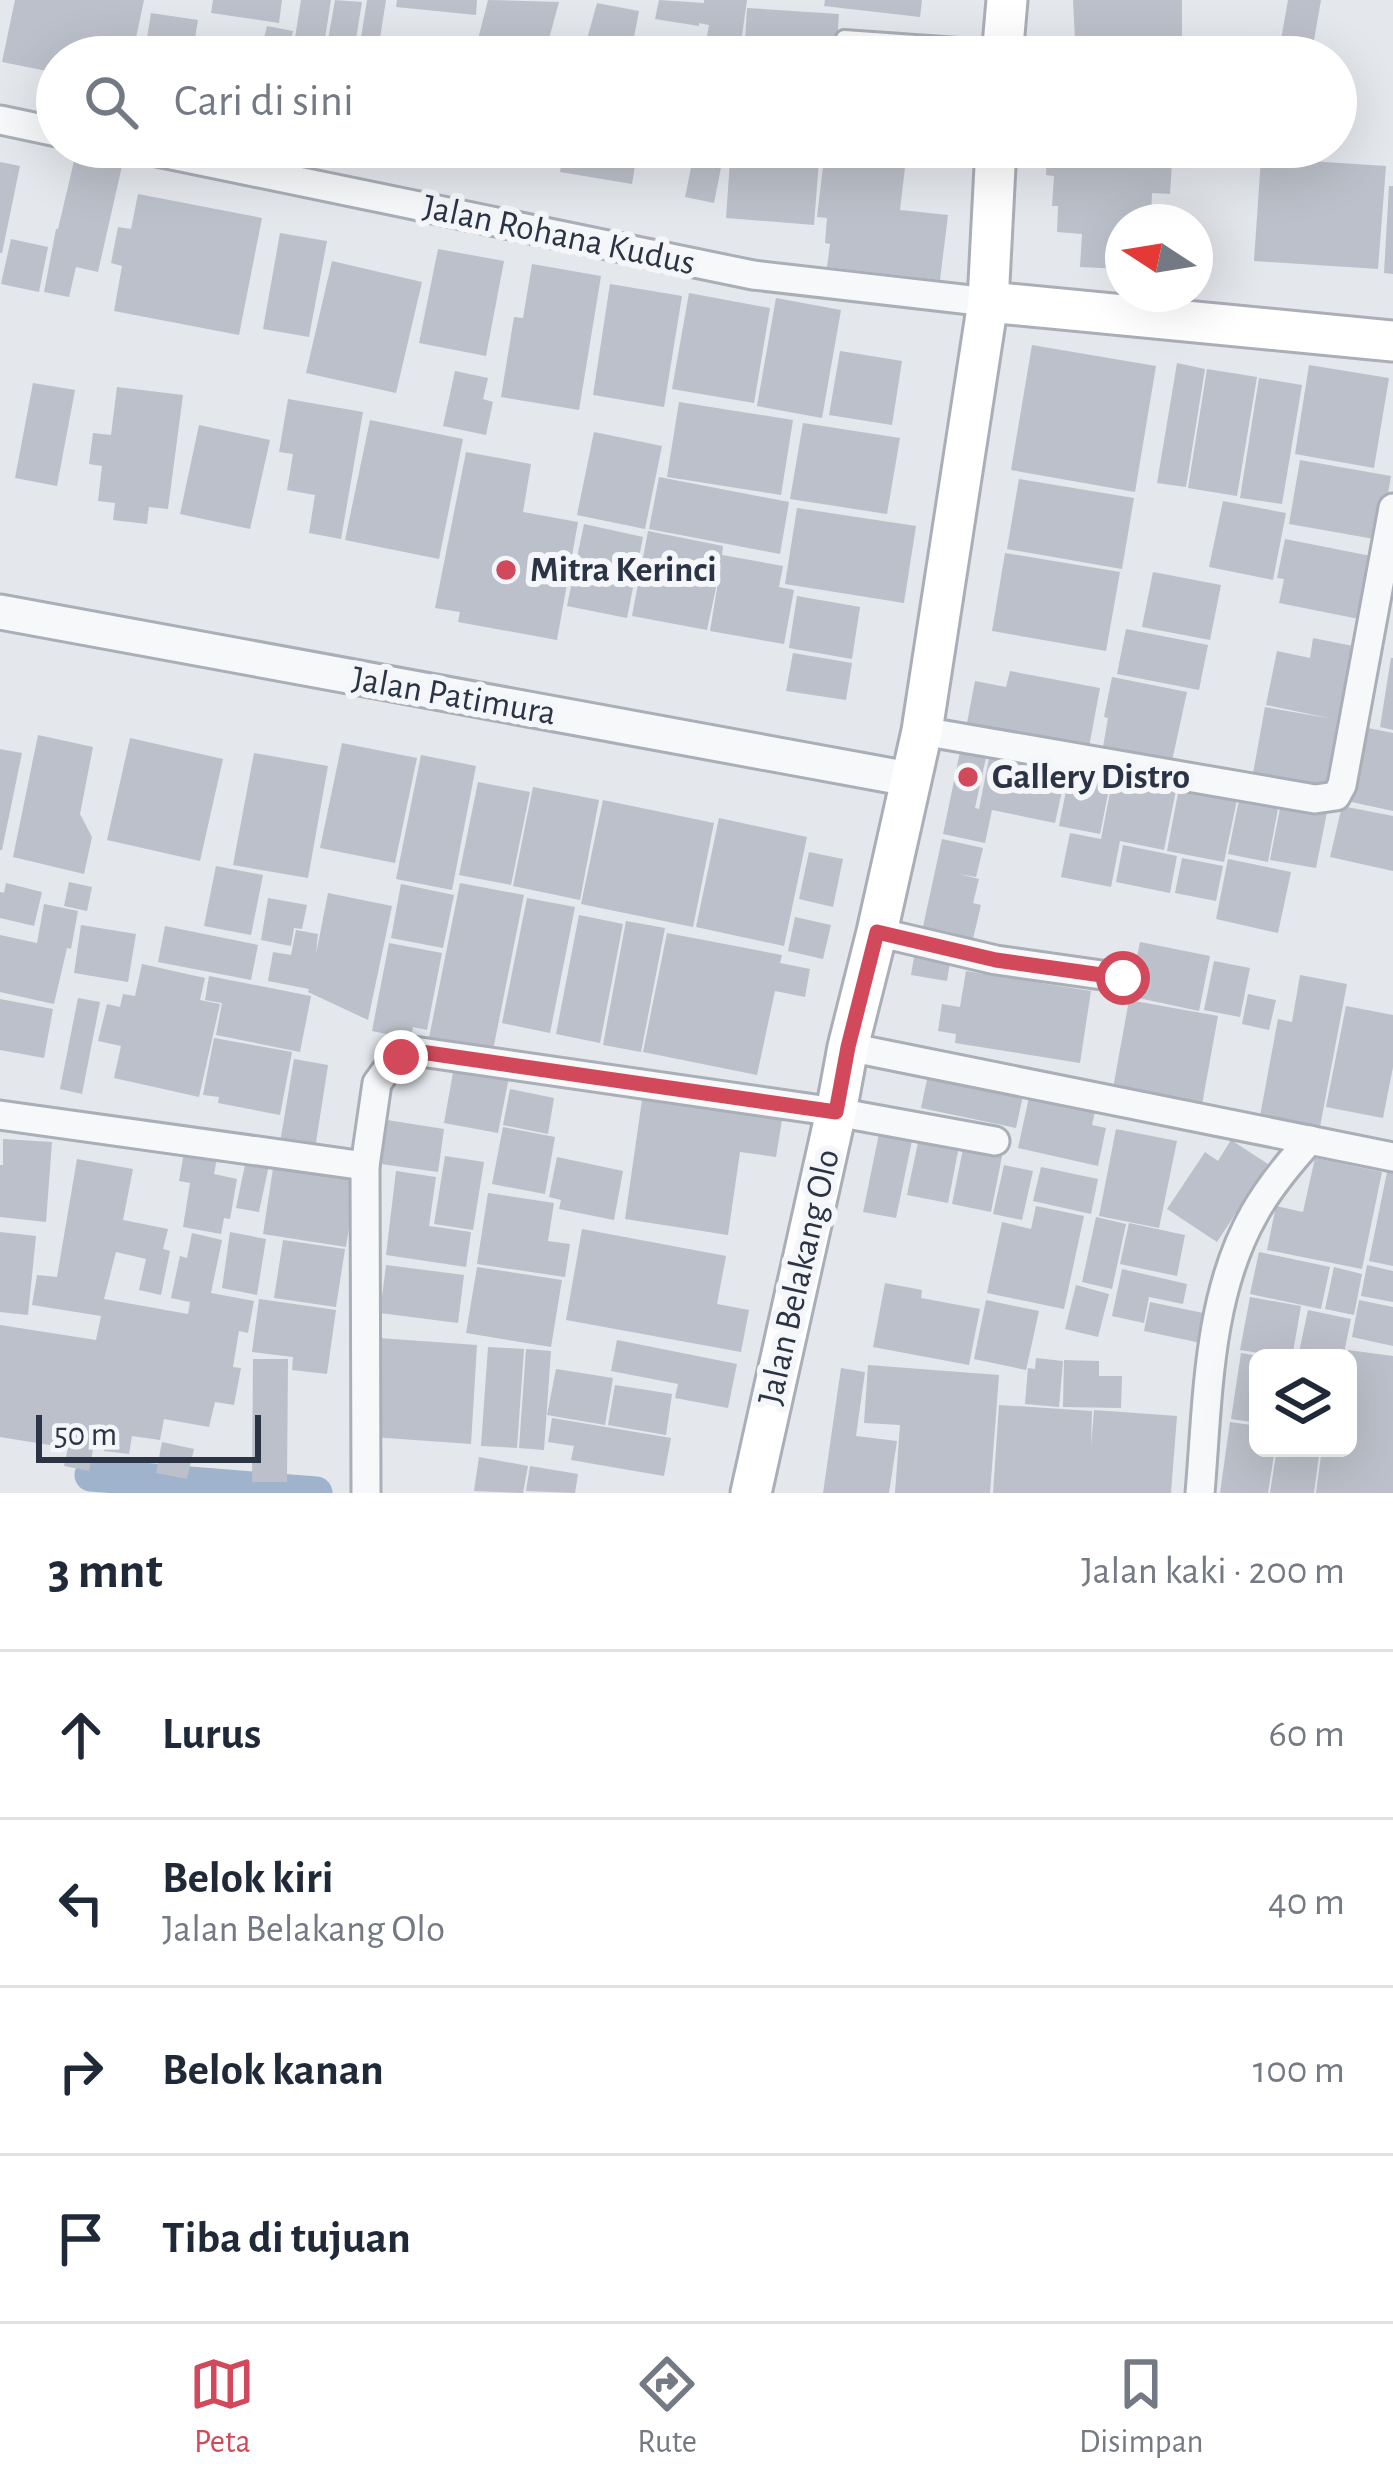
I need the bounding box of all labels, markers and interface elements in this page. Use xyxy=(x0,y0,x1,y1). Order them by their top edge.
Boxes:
search box xyxy=(36,36,1357,168)
icon: search xyxy=(78,69,144,135)
text: Cari di sini xyxy=(174,79,354,124)
street label: Jalan Rohana Kudus xyxy=(420,189,698,281)
north arrow xyxy=(1105,204,1213,312)
place label: Mitra Kerinci xyxy=(530,552,717,588)
marker: Mitra Kerinci xyxy=(493,557,519,583)
street label: Jalan Patimura xyxy=(349,660,559,732)
place label: Gallery Distro xyxy=(992,759,1190,795)
marker: Gallery Distro xyxy=(955,764,981,790)
route start xyxy=(1096,951,1150,1005)
route end xyxy=(374,1030,428,1084)
street label: Jalan Belakang Olo xyxy=(752,1146,846,1408)
map controls xyxy=(1249,1349,1357,1457)
button: layers xyxy=(1249,1349,1357,1457)
scale bar xyxy=(36,1409,261,1462)
text: 50 m xyxy=(54,1419,117,1452)
text: 3 mnt xyxy=(48,1546,163,1597)
text: Jalan kaki · 200 m xyxy=(1081,1552,1345,1591)
icon: ahead xyxy=(48,1702,114,1768)
text: Lurus xyxy=(162,1712,261,1757)
text: 60 m xyxy=(1268,1715,1345,1754)
text: Belok kiri xyxy=(162,1856,333,1901)
icon: left xyxy=(48,1870,114,1936)
text: 40 m xyxy=(1268,1883,1345,1922)
text: Jalan Belakang Olo xyxy=(162,1910,445,1949)
icon: right xyxy=(48,2038,114,2104)
text: Belok kanan xyxy=(162,2048,384,2093)
text: 100 m xyxy=(1253,2051,1345,2090)
icon: arrive xyxy=(48,2206,114,2272)
text: Tiba di tujuan xyxy=(162,2216,411,2261)
tab: Peta xyxy=(189,2351,255,2463)
tab: Rute xyxy=(634,2351,700,2463)
tab: Disimpan xyxy=(1079,2351,1204,2463)

